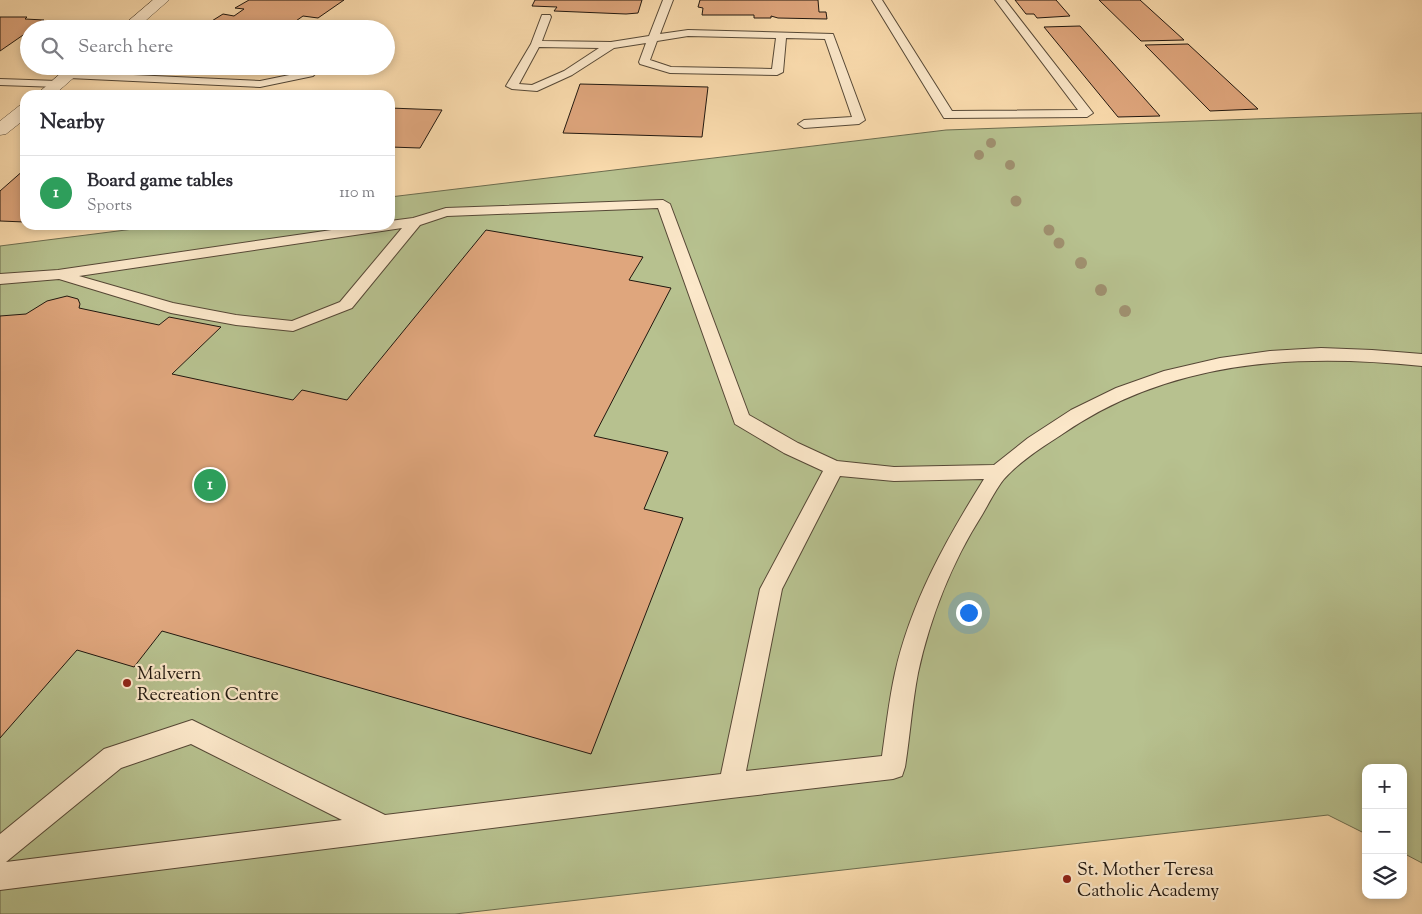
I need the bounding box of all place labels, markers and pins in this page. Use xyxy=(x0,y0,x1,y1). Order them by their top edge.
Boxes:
pin: 1 xyxy=(194,466,226,504)
place label: Malvern Recreation Centre xyxy=(137,662,279,709)
marker: Malvern Recreation Centre xyxy=(121,677,133,689)
place label: St. Mother Teresa Catholic Academy xyxy=(1077,858,1219,905)
marker: St. Mother Teresa Catholic Academy xyxy=(1061,873,1073,885)

